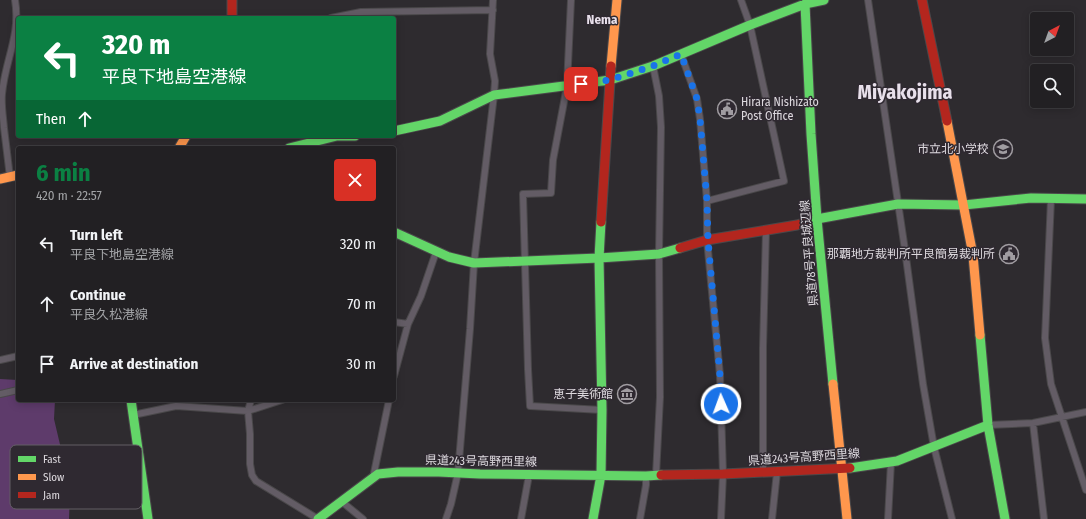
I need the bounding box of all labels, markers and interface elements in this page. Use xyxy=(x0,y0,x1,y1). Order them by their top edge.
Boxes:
district label: Nema xyxy=(587,12,618,27)
north arrow xyxy=(1030,12,1074,56)
map controls xyxy=(1030,12,1074,108)
text: 320 m xyxy=(102,28,170,61)
icon: left xyxy=(36,32,88,84)
button: search xyxy=(1030,64,1074,108)
text: 平良下地島空港線 xyxy=(102,66,246,88)
pin xyxy=(564,67,598,101)
icon: arrive xyxy=(570,73,592,95)
district label: Miyakojima xyxy=(858,80,952,104)
place label: Hirara Nishizato Post Office xyxy=(741,95,819,123)
public building icon: Hirara Nishizato Post Office xyxy=(716,98,738,120)
icon: ahead xyxy=(74,108,96,130)
text: Then xyxy=(36,110,66,128)
school or university icon: 市立北小学校 xyxy=(992,138,1014,160)
place label: 市立北小学校 xyxy=(917,142,989,156)
text: 6 min xyxy=(36,159,91,187)
button: close xyxy=(334,159,376,201)
text: 420 m · 22:57 xyxy=(36,188,102,203)
street label: 県道78号平良城辺線 xyxy=(797,199,821,307)
text: Turn left xyxy=(70,226,123,244)
icon: left xyxy=(36,233,58,255)
text: 320 m xyxy=(340,235,376,253)
public building icon: 那覇地方裁判所平良簡易裁判所 xyxy=(998,243,1020,265)
text: 平良下地島空港線 xyxy=(70,247,174,262)
place label: 那覇地方裁判所平良簡易裁判所 xyxy=(827,247,995,261)
text: Continue xyxy=(70,286,126,304)
icon: ahead xyxy=(36,293,58,315)
text: 70 m xyxy=(347,295,376,313)
text: 平良久松港線 xyxy=(70,307,148,322)
icon: arrive xyxy=(36,353,58,375)
text: Arrive at destination xyxy=(70,355,198,373)
text: 30 m xyxy=(346,355,376,373)
museum icon: 恵子美術館 xyxy=(616,383,638,405)
position arrow xyxy=(700,383,742,425)
place label: 恵子美術館 xyxy=(553,387,613,401)
legend xyxy=(10,445,142,509)
street label: 県道243号高野西里線 xyxy=(748,446,860,468)
text: Fast xyxy=(43,453,61,466)
street label: 県道243号高野西里線 xyxy=(425,453,537,469)
text: Slow xyxy=(43,471,64,484)
text: Jam xyxy=(43,489,60,502)

